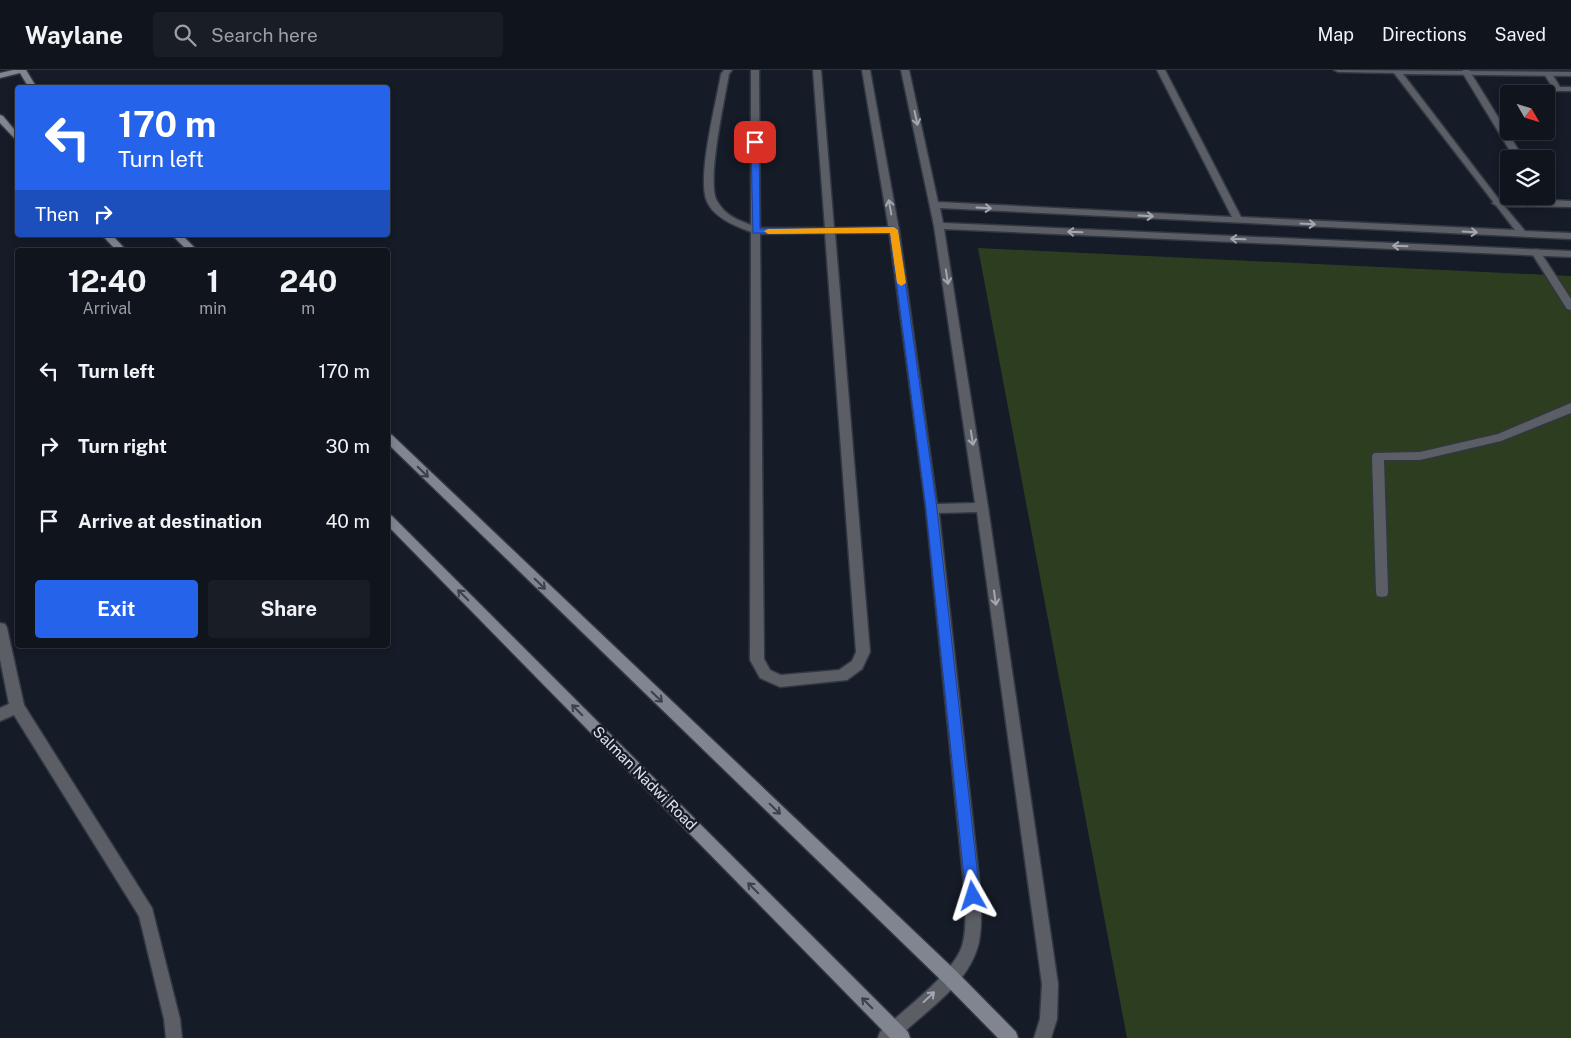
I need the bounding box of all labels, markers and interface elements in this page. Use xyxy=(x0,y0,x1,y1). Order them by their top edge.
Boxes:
search box xyxy=(153,12,503,57)
text: Waylane xyxy=(25,21,123,49)
icon: search xyxy=(171,21,199,49)
text: Search here xyxy=(211,24,318,46)
text: Map xyxy=(1317,24,1354,45)
text: Directions xyxy=(1382,24,1467,45)
text: Saved xyxy=(1495,24,1546,45)
north arrow xyxy=(1500,85,1555,140)
map controls xyxy=(1500,85,1555,205)
text: 170 m xyxy=(118,104,216,145)
icon: left xyxy=(35,105,100,170)
one-way arrow xyxy=(911,109,921,125)
pin xyxy=(734,121,776,163)
icon: arrive xyxy=(741,128,769,156)
text: Turn left xyxy=(118,146,204,172)
button: layers xyxy=(1500,150,1555,205)
one-way arrow xyxy=(885,199,895,215)
icon: right xyxy=(89,200,117,228)
text: Then xyxy=(35,203,79,225)
one-way arrow xyxy=(975,203,991,212)
one-way arrow xyxy=(1138,211,1154,220)
one-way arrow xyxy=(1300,219,1316,228)
one-way arrow xyxy=(1462,227,1478,236)
one-way arrow xyxy=(1067,228,1083,237)
one-way arrow xyxy=(1230,235,1246,244)
one-way arrow xyxy=(1392,242,1408,251)
text: 12:40 xyxy=(68,263,147,299)
text: 1 xyxy=(206,263,219,299)
text: 240 xyxy=(279,263,337,299)
one-way arrow xyxy=(942,269,952,285)
text: Arrival xyxy=(82,299,132,318)
text: min xyxy=(199,299,226,318)
text: m xyxy=(301,299,315,318)
icon: left xyxy=(35,357,63,385)
text: Turn left xyxy=(78,360,155,382)
text: 170 m xyxy=(319,360,370,382)
one-way arrow xyxy=(967,429,977,445)
icon: right xyxy=(35,432,63,460)
text: Turn right xyxy=(78,435,167,457)
text: 30 m xyxy=(325,435,370,457)
one-way arrow xyxy=(416,466,429,478)
icon: arrive xyxy=(35,507,63,535)
text: Arrive at destination xyxy=(78,510,262,532)
text: 40 m xyxy=(325,510,370,532)
one-way arrow xyxy=(534,578,546,591)
button: Exit xyxy=(35,580,198,638)
button: Share xyxy=(208,580,370,638)
one-way arrow xyxy=(457,589,469,601)
one-way arrow xyxy=(990,590,1000,606)
one-way arrow xyxy=(651,691,664,703)
one-way arrow xyxy=(571,704,583,716)
street label: Salman Nadwi Road xyxy=(590,723,700,833)
one-way arrow xyxy=(768,803,781,815)
position arrow xyxy=(946,869,998,921)
one-way arrow xyxy=(747,882,759,894)
one-way arrow xyxy=(923,991,936,1003)
one-way arrow xyxy=(862,998,874,1010)

